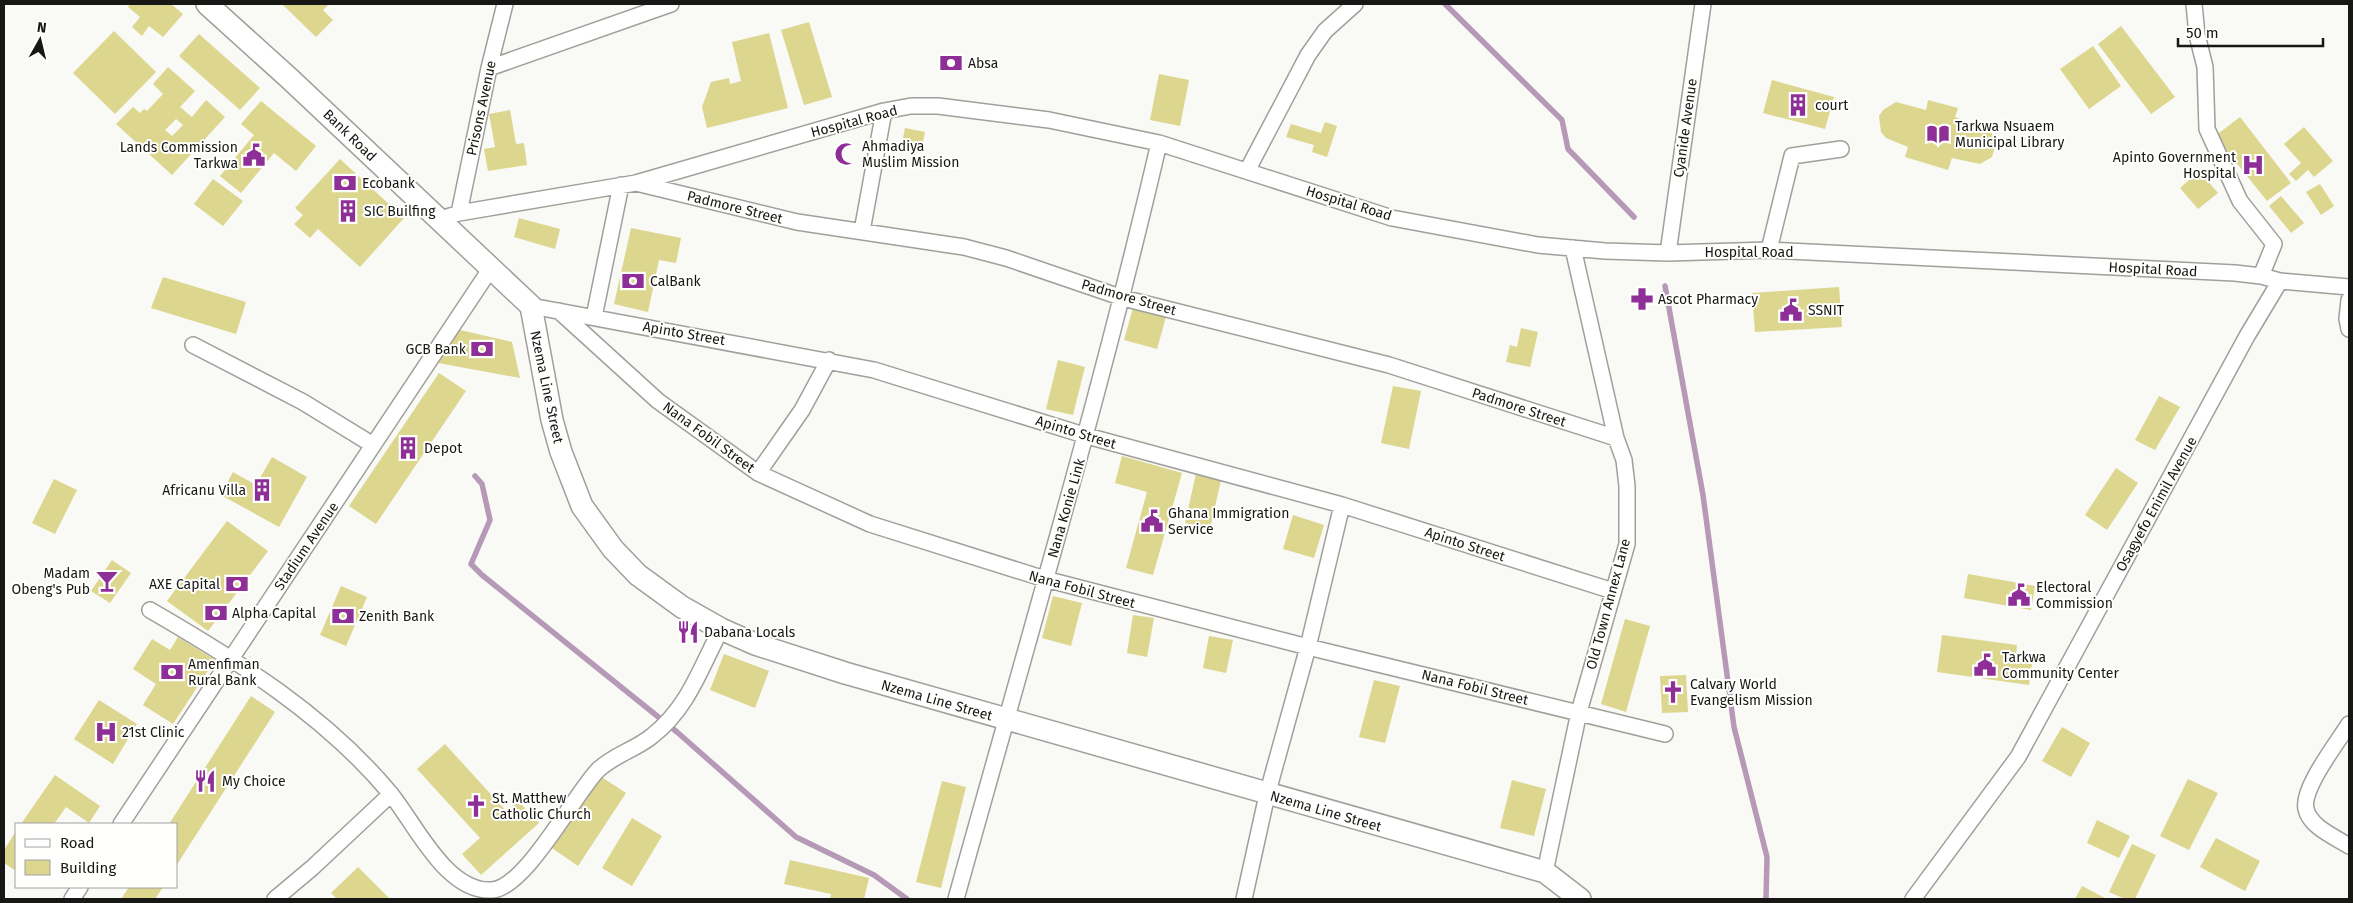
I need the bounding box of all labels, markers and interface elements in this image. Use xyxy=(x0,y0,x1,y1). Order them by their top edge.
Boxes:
north arrow xyxy=(15,15,65,65)
scale bar xyxy=(2178,15,2323,47)
text: N xyxy=(36,19,48,37)
text: 50 m xyxy=(2186,24,2219,42)
bank icon: Absa xyxy=(938,50,964,76)
place label: Absa xyxy=(968,55,998,72)
street label: Prisons Avenue xyxy=(463,59,500,157)
street label: Cyanide Avenue xyxy=(1670,77,1701,179)
building icon: court xyxy=(1785,92,1811,118)
place label: court xyxy=(1815,97,1849,114)
street label: Hospital Road xyxy=(809,102,899,141)
street label: Bank Road xyxy=(319,106,380,165)
place label: Tarkwa Nsuaem Municipal Library xyxy=(1955,118,2064,151)
library icon: Tarkwa Nsuaem Municipal Library xyxy=(1925,121,1951,147)
place label: Ahmadiya Muslim Mission xyxy=(862,138,959,171)
place label: Lands Commission Tarkwa xyxy=(120,139,238,172)
mosque icon: Ahmadiya Muslim Mission xyxy=(833,141,859,167)
public building icon: Lands Commission Tarkwa xyxy=(241,142,267,168)
place label: Apinto Government Hospital xyxy=(2113,149,2237,182)
hospital icon: Apinto Government Hospital xyxy=(2240,152,2266,178)
bank icon: Ecobank xyxy=(332,170,358,196)
place label: Ecobank xyxy=(362,175,416,192)
street label: Hospital Road xyxy=(1304,182,1394,225)
street label: Padmore Street xyxy=(685,187,785,228)
building icon: SIC Builfing xyxy=(335,198,361,224)
place label: SIC Builfing xyxy=(364,203,436,220)
street label: Hospital Road xyxy=(1704,244,1794,261)
street label: Hospital Road xyxy=(2108,259,2198,280)
bank icon: CalBank xyxy=(620,268,646,294)
place label: CalBank xyxy=(650,273,702,290)
street label: Padmore Street xyxy=(1079,276,1179,319)
pharmacy icon: Ascot Pharmacy xyxy=(1629,286,1655,312)
place label: Ascot Pharmacy xyxy=(1658,291,1758,308)
public building icon: SSNIT xyxy=(1778,297,1804,323)
place label: SSNIT xyxy=(1808,302,1845,319)
street label: Apinto Street xyxy=(641,318,727,349)
street label: Nzema Line Street xyxy=(526,329,567,446)
bank icon: GCB Bank xyxy=(469,336,495,362)
place label: GCB Bank xyxy=(406,341,467,358)
street label: Padmore Street xyxy=(1470,384,1569,431)
street label: Nana Fobil Street xyxy=(659,398,759,477)
street label: Apinto Street xyxy=(1034,412,1119,453)
street label: Osagyefo Enimil Avenue xyxy=(2112,434,2201,575)
building icon: Depot xyxy=(395,435,421,461)
place label: Depot xyxy=(424,440,463,457)
street label: Nana Konie Link xyxy=(1044,456,1089,560)
building icon: Africanu Villa xyxy=(249,477,275,503)
place label: Africanu Villa xyxy=(162,482,246,499)
street label: Stadium Avenue xyxy=(271,499,342,594)
place label: Ghana Immigration Service xyxy=(1168,505,1289,538)
public building icon: Ghana Immigration Service xyxy=(1139,508,1165,534)
street label: Apinto Street xyxy=(1423,524,1508,566)
street label: Old Town Annex Lane xyxy=(1583,537,1634,672)
place label: Madam Obeng's Pub xyxy=(11,565,90,598)
street label: Nana Fobil Street xyxy=(1027,567,1138,612)
bar icon: Madam Obeng's Pub xyxy=(94,568,120,594)
bank icon: AXE Capital xyxy=(224,571,250,597)
place label: AXE Capital xyxy=(149,576,220,593)
place label: Electoral Commission xyxy=(2036,579,2113,612)
public building icon: Electoral Commission xyxy=(2006,582,2032,608)
bank icon: Alpha Capital xyxy=(203,600,229,626)
bank icon: Zenith Bank xyxy=(330,603,356,629)
place label: Alpha Capital xyxy=(232,605,316,622)
place label: Zenith Bank xyxy=(359,608,435,625)
restaurant icon: Dabana Locals xyxy=(675,619,701,645)
place label: Dabana Locals xyxy=(704,624,796,641)
place label: Tarkwa Community Center xyxy=(2002,649,2119,682)
public building icon: Tarkwa Community Center xyxy=(1972,652,1998,678)
place label: Amenfiman Rural Bank xyxy=(188,656,260,689)
bank icon: Amenfiman Rural Bank xyxy=(159,659,185,685)
street label: Nana Fobil Street xyxy=(1420,666,1531,709)
street label: Nzema Line Street xyxy=(879,676,995,725)
place label: Calvary World Evangelism Mission xyxy=(1690,676,1813,709)
church icon: Calvary World Evangelism Mission xyxy=(1660,679,1686,705)
hospital icon: 21st Clinic xyxy=(93,719,119,745)
place label: 21st Clinic xyxy=(122,724,185,741)
restaurant icon: My Choice xyxy=(192,768,218,794)
place label: My Choice xyxy=(222,773,286,790)
street label: Nzema Line Street xyxy=(1268,787,1384,836)
place label: St. Matthew Catholic Church xyxy=(492,790,591,823)
church icon: St. Matthew Catholic Church xyxy=(463,793,489,819)
legend xyxy=(15,823,178,888)
text: Road xyxy=(60,834,95,852)
text: Building xyxy=(60,859,116,877)

